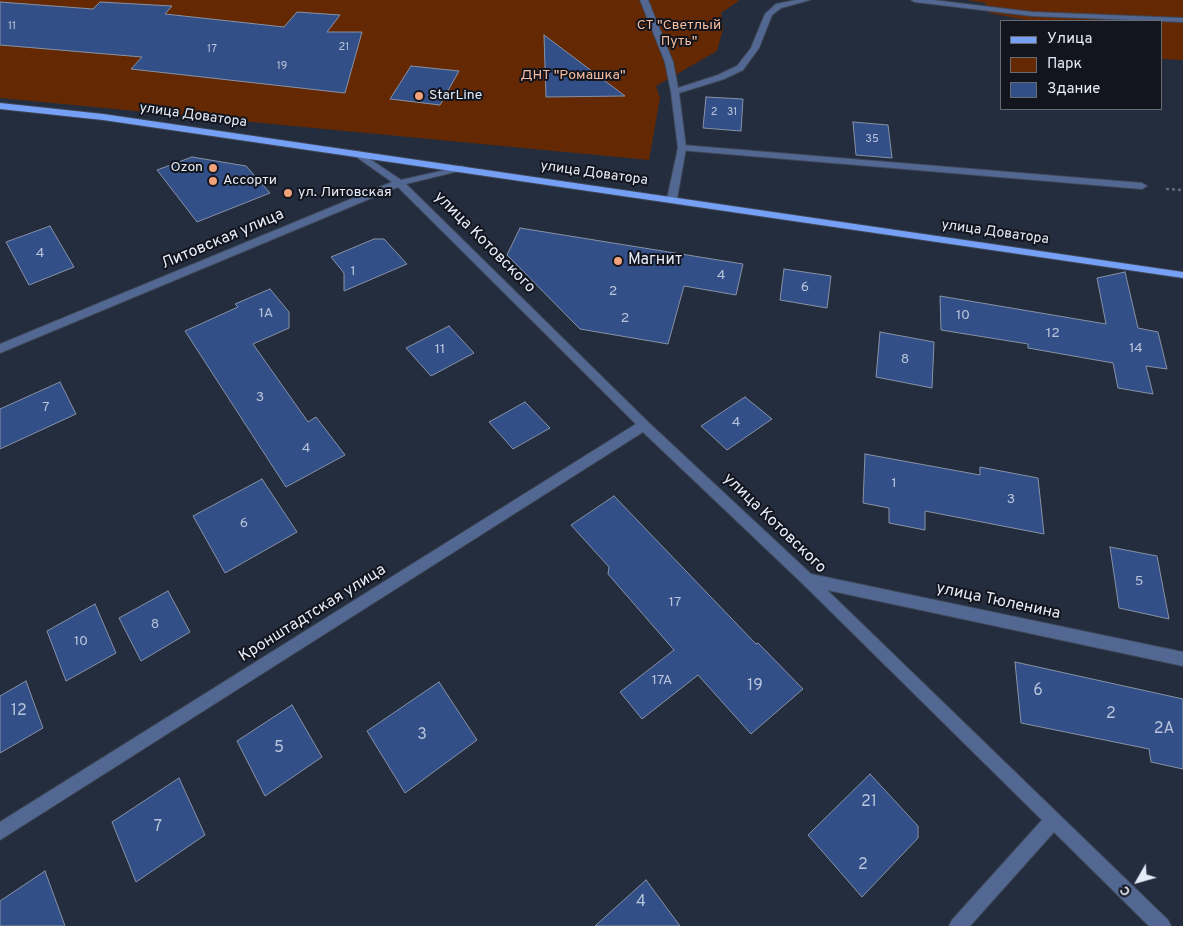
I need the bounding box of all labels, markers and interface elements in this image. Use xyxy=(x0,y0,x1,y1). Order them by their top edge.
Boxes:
park label: СТ "Светлый Путь" xyxy=(637,18,721,50)
house number: 11 xyxy=(8,20,16,34)
legend xyxy=(1000,20,1163,110)
text: Улица xyxy=(1047,30,1092,49)
house number: 21 xyxy=(339,41,349,55)
house number: 17 xyxy=(207,43,217,57)
text: Парк xyxy=(1047,55,1082,74)
house number: 19 xyxy=(277,60,287,74)
park label: ДНТ "Ромашка" xyxy=(520,68,626,84)
text: Здание xyxy=(1047,80,1100,99)
place label: StarLine xyxy=(429,88,482,104)
marker: StarLine xyxy=(413,90,425,102)
street label: улица Доватора xyxy=(138,100,248,132)
house number: 2 xyxy=(711,106,717,120)
house number: 31 xyxy=(727,106,737,120)
house number: 35 xyxy=(865,133,879,147)
street label: улица Доватора xyxy=(539,158,649,190)
place label: Ozon xyxy=(170,160,203,176)
marker: Ozon xyxy=(207,162,219,174)
place label: Ассорти xyxy=(223,173,277,189)
marker: Ассорти xyxy=(207,175,219,187)
place label: ул. Литовская xyxy=(298,185,392,201)
marker: ул. Литовская xyxy=(282,187,294,199)
street label: улица Котовского xyxy=(429,188,539,298)
street label: Литовская улица xyxy=(159,205,287,275)
street label: улица Доватора xyxy=(940,217,1050,249)
house number: 4 xyxy=(36,246,44,262)
place label: Магнит xyxy=(628,251,682,271)
marker: Магнит xyxy=(612,255,624,267)
house number: 1 xyxy=(350,264,356,280)
house number: 4 xyxy=(717,268,725,284)
house number: 6 xyxy=(801,280,809,296)
house number: 2 xyxy=(609,284,617,300)
house number: 1А xyxy=(259,306,273,322)
house number: 10 xyxy=(956,308,970,324)
house number: 2 xyxy=(621,311,629,327)
house number: 12 xyxy=(1046,326,1060,342)
house number: 14 xyxy=(1129,341,1143,357)
house number: 11 xyxy=(435,342,445,358)
house number: 8 xyxy=(901,352,909,368)
house number: 3 xyxy=(256,390,264,406)
house number: 7 xyxy=(42,400,50,416)
house number: 4 xyxy=(732,415,740,431)
house number: 4 xyxy=(302,441,310,457)
street label: улица Котовского xyxy=(718,470,830,578)
house number: 1 xyxy=(891,476,897,492)
house number: 3 xyxy=(1007,492,1015,508)
house number: 6 xyxy=(240,516,248,532)
street label: Кронштадтская улица xyxy=(236,561,390,667)
house number: 5 xyxy=(1135,574,1143,590)
street label: улица Тюленина xyxy=(934,579,1062,625)
house number: 17 xyxy=(669,595,681,611)
house number: 8 xyxy=(151,617,159,633)
house number: 10 xyxy=(74,634,88,650)
house number: 17А xyxy=(652,673,672,689)
house number: 19 xyxy=(747,677,763,697)
house number: 6 xyxy=(1033,682,1043,702)
house number: 12 xyxy=(11,702,27,722)
house number: 2 xyxy=(1106,705,1116,725)
house number: 2А xyxy=(1154,720,1174,740)
house number: 3 xyxy=(417,726,427,746)
house number: 5 xyxy=(274,739,284,759)
house number: 21 xyxy=(861,793,877,813)
house number: 7 xyxy=(154,818,162,838)
house number: 2 xyxy=(858,856,868,876)
north arrow xyxy=(1113,856,1163,906)
text: С xyxy=(1116,882,1135,899)
house number: 4 xyxy=(636,893,646,913)

